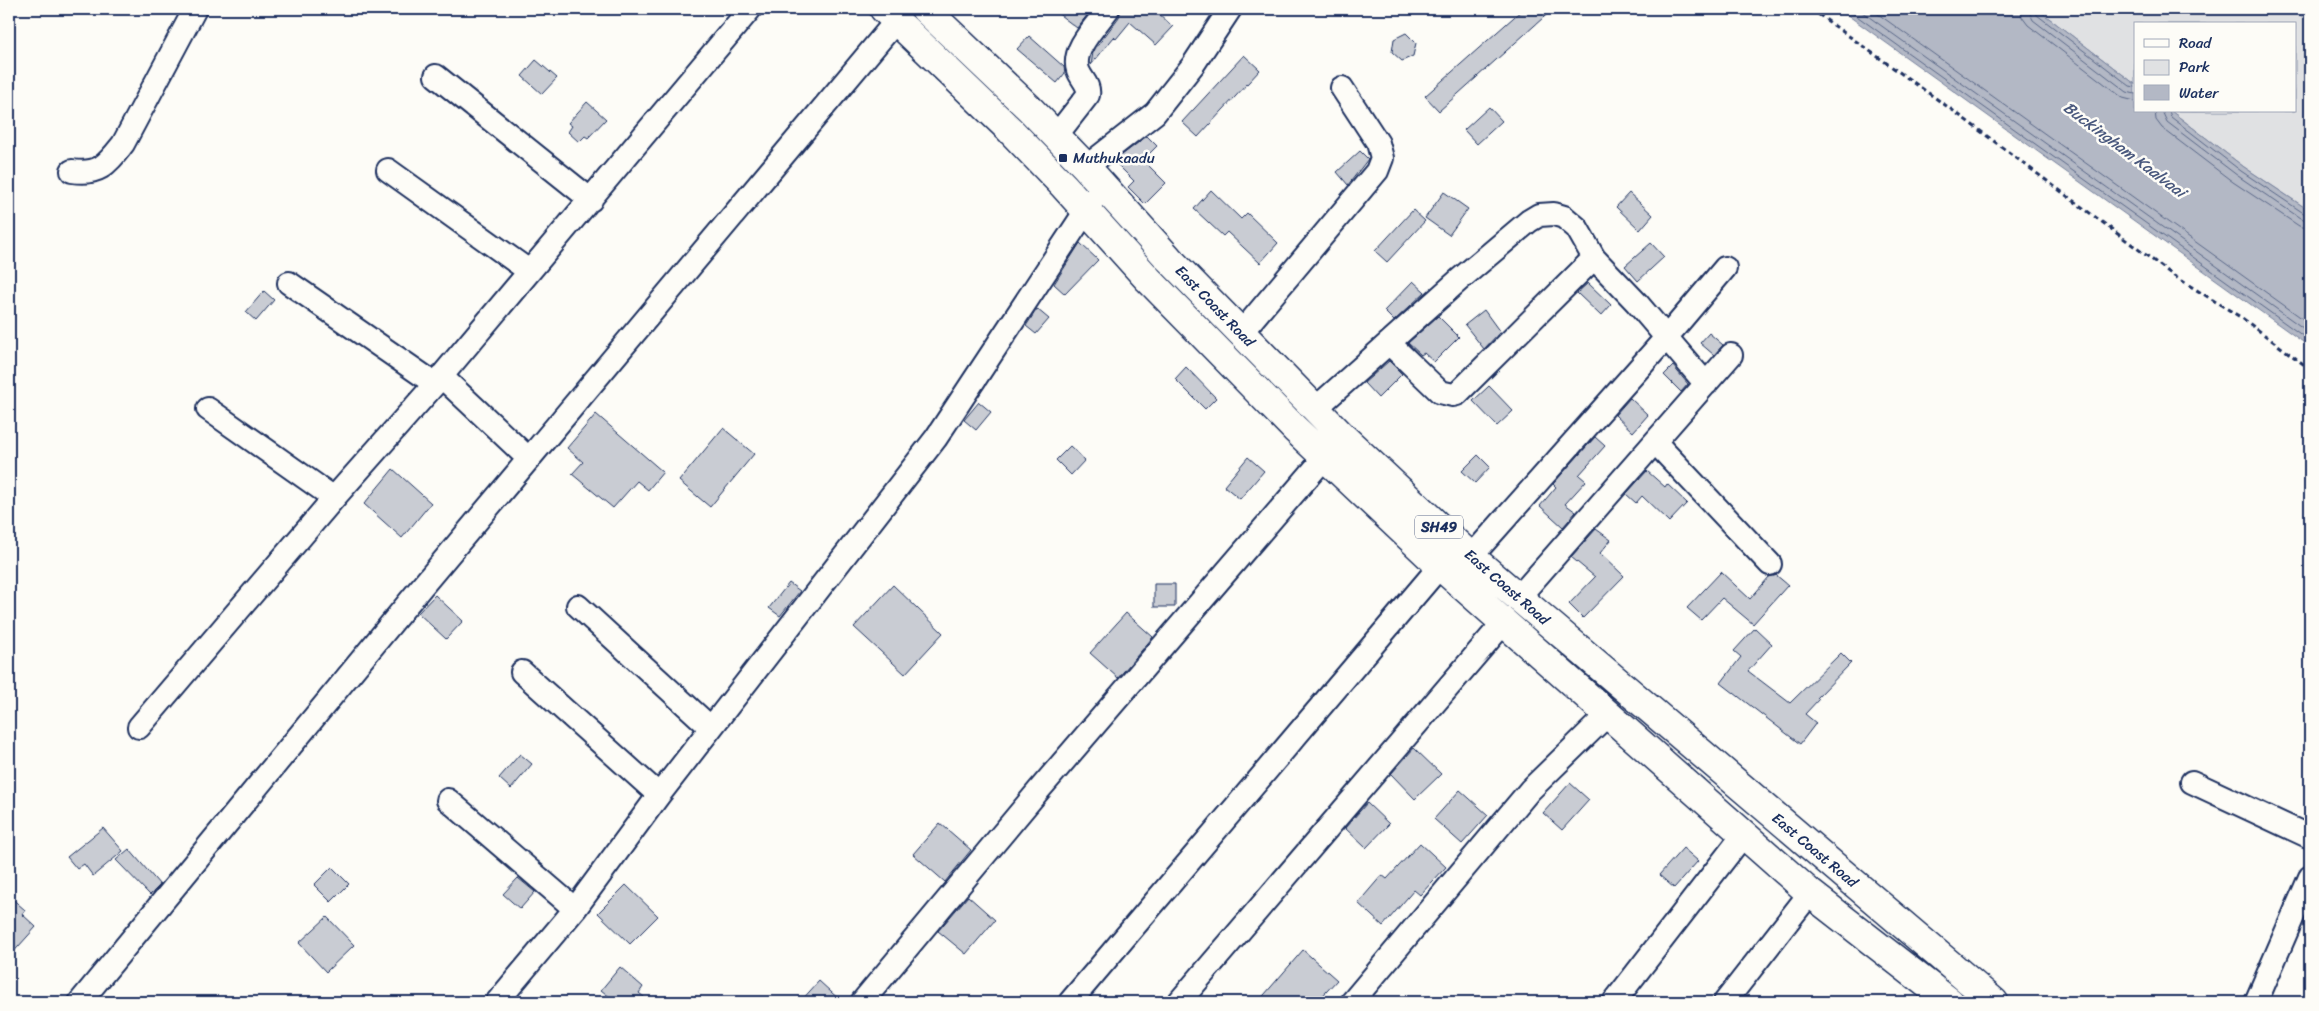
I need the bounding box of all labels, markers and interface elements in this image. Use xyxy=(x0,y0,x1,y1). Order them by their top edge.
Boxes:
legend xyxy=(2134,22,2296,112)
text: Road xyxy=(2179,30,2212,56)
text: Park xyxy=(2179,54,2210,80)
text: Water xyxy=(2179,80,2219,106)
water label: Buckingham Kaalvaai xyxy=(2057,93,2195,208)
place label: Muthukaadu xyxy=(1073,145,1155,171)
marker: Muthukaadu xyxy=(1057,152,1069,164)
street label: East Coast Road xyxy=(1169,259,1262,354)
road number: SH49 xyxy=(1415,516,1463,538)
street label: East Coast Road xyxy=(1458,542,1557,632)
street label: East Coast Road xyxy=(1766,806,1865,895)

